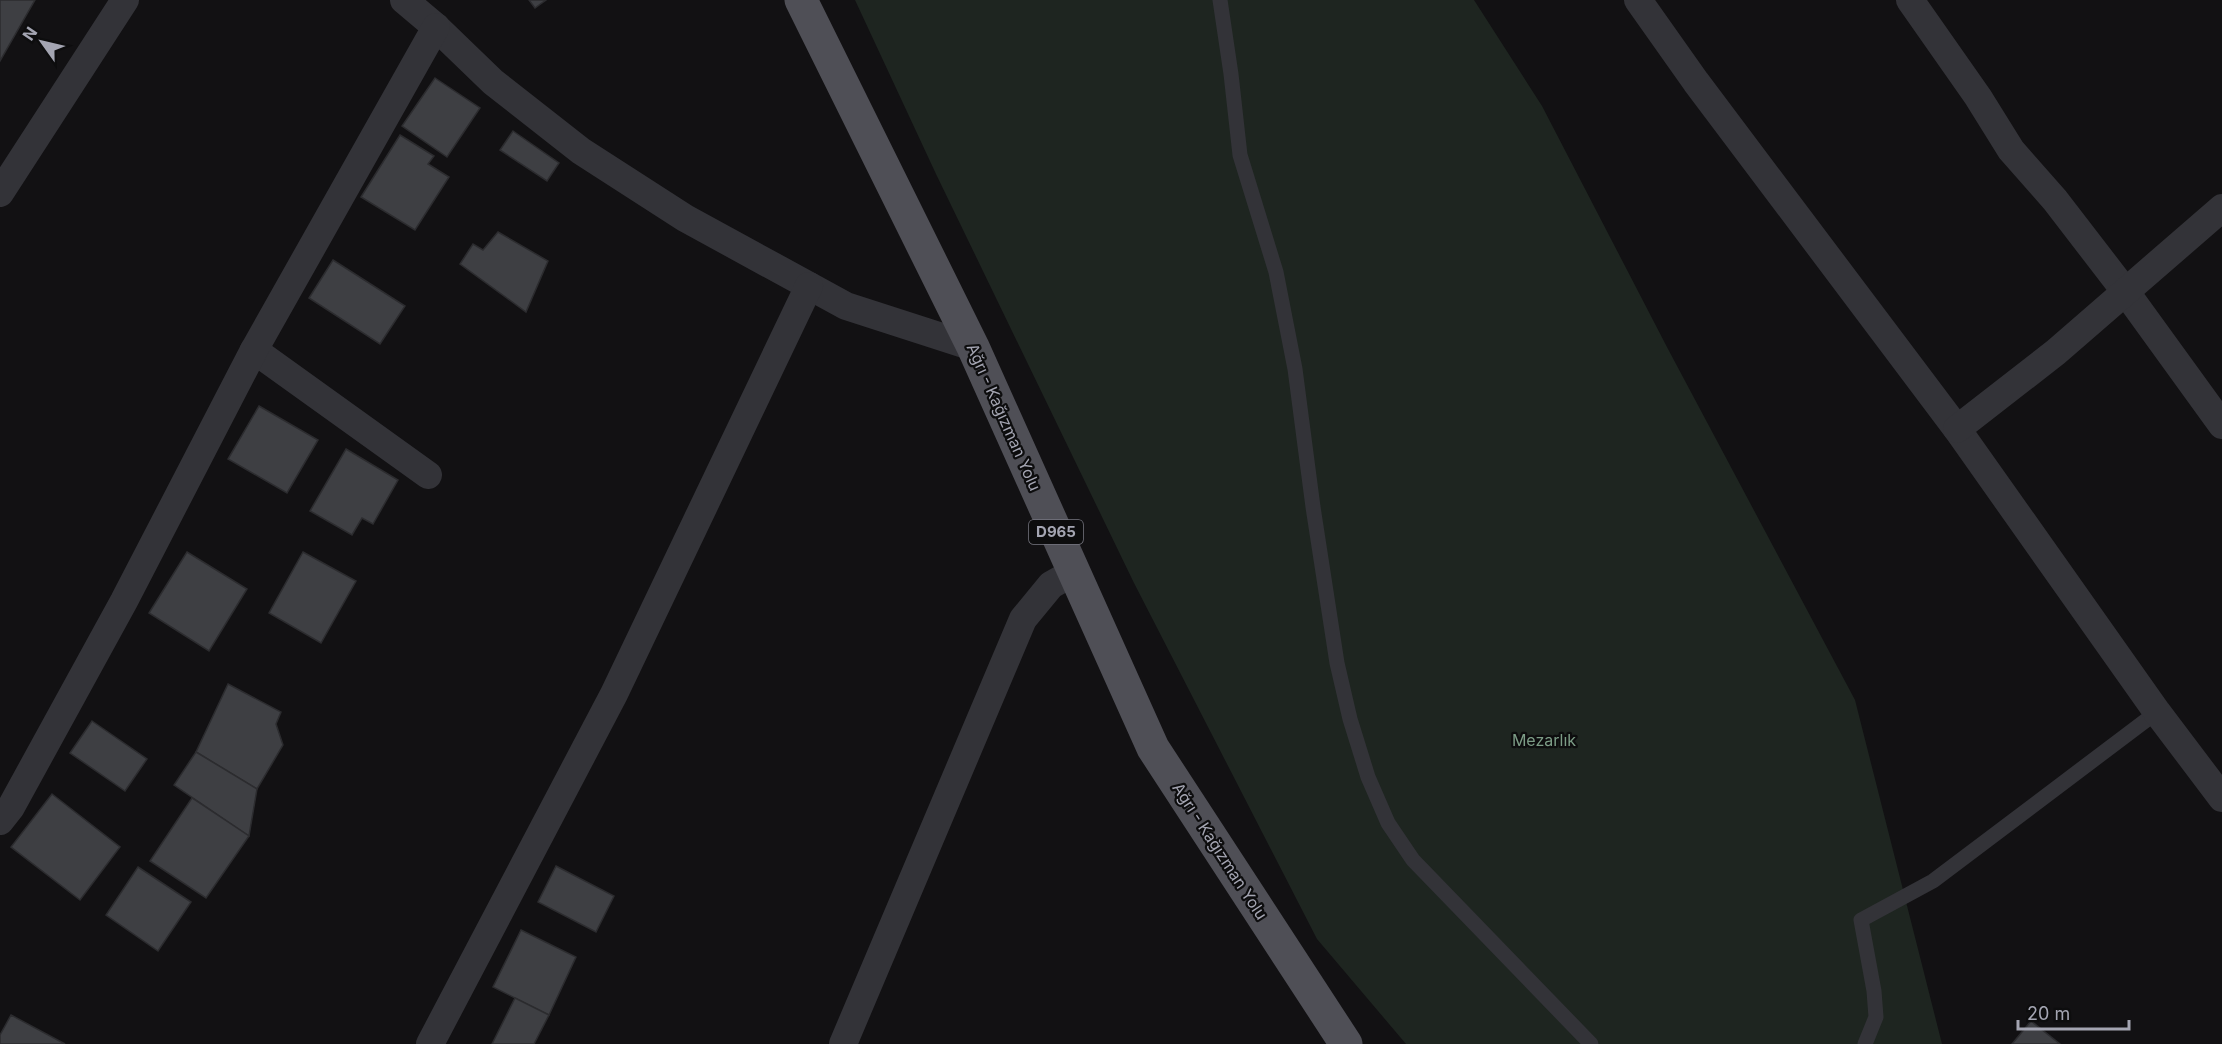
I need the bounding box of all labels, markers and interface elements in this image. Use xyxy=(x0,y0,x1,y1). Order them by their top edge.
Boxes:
north arrow xyxy=(12,12,72,72)
text: N xyxy=(18,23,41,44)
street label: Ağrı - Kağızman Yolu xyxy=(963,340,1045,494)
road number: D965 xyxy=(1029,520,1083,544)
park label: Mezarlık xyxy=(1512,730,1576,750)
street label: Ağrı - Kağızman Yolu xyxy=(1168,779,1272,923)
scale bar xyxy=(2018,993,2129,1031)
text: 20 m xyxy=(2027,1003,2070,1024)

